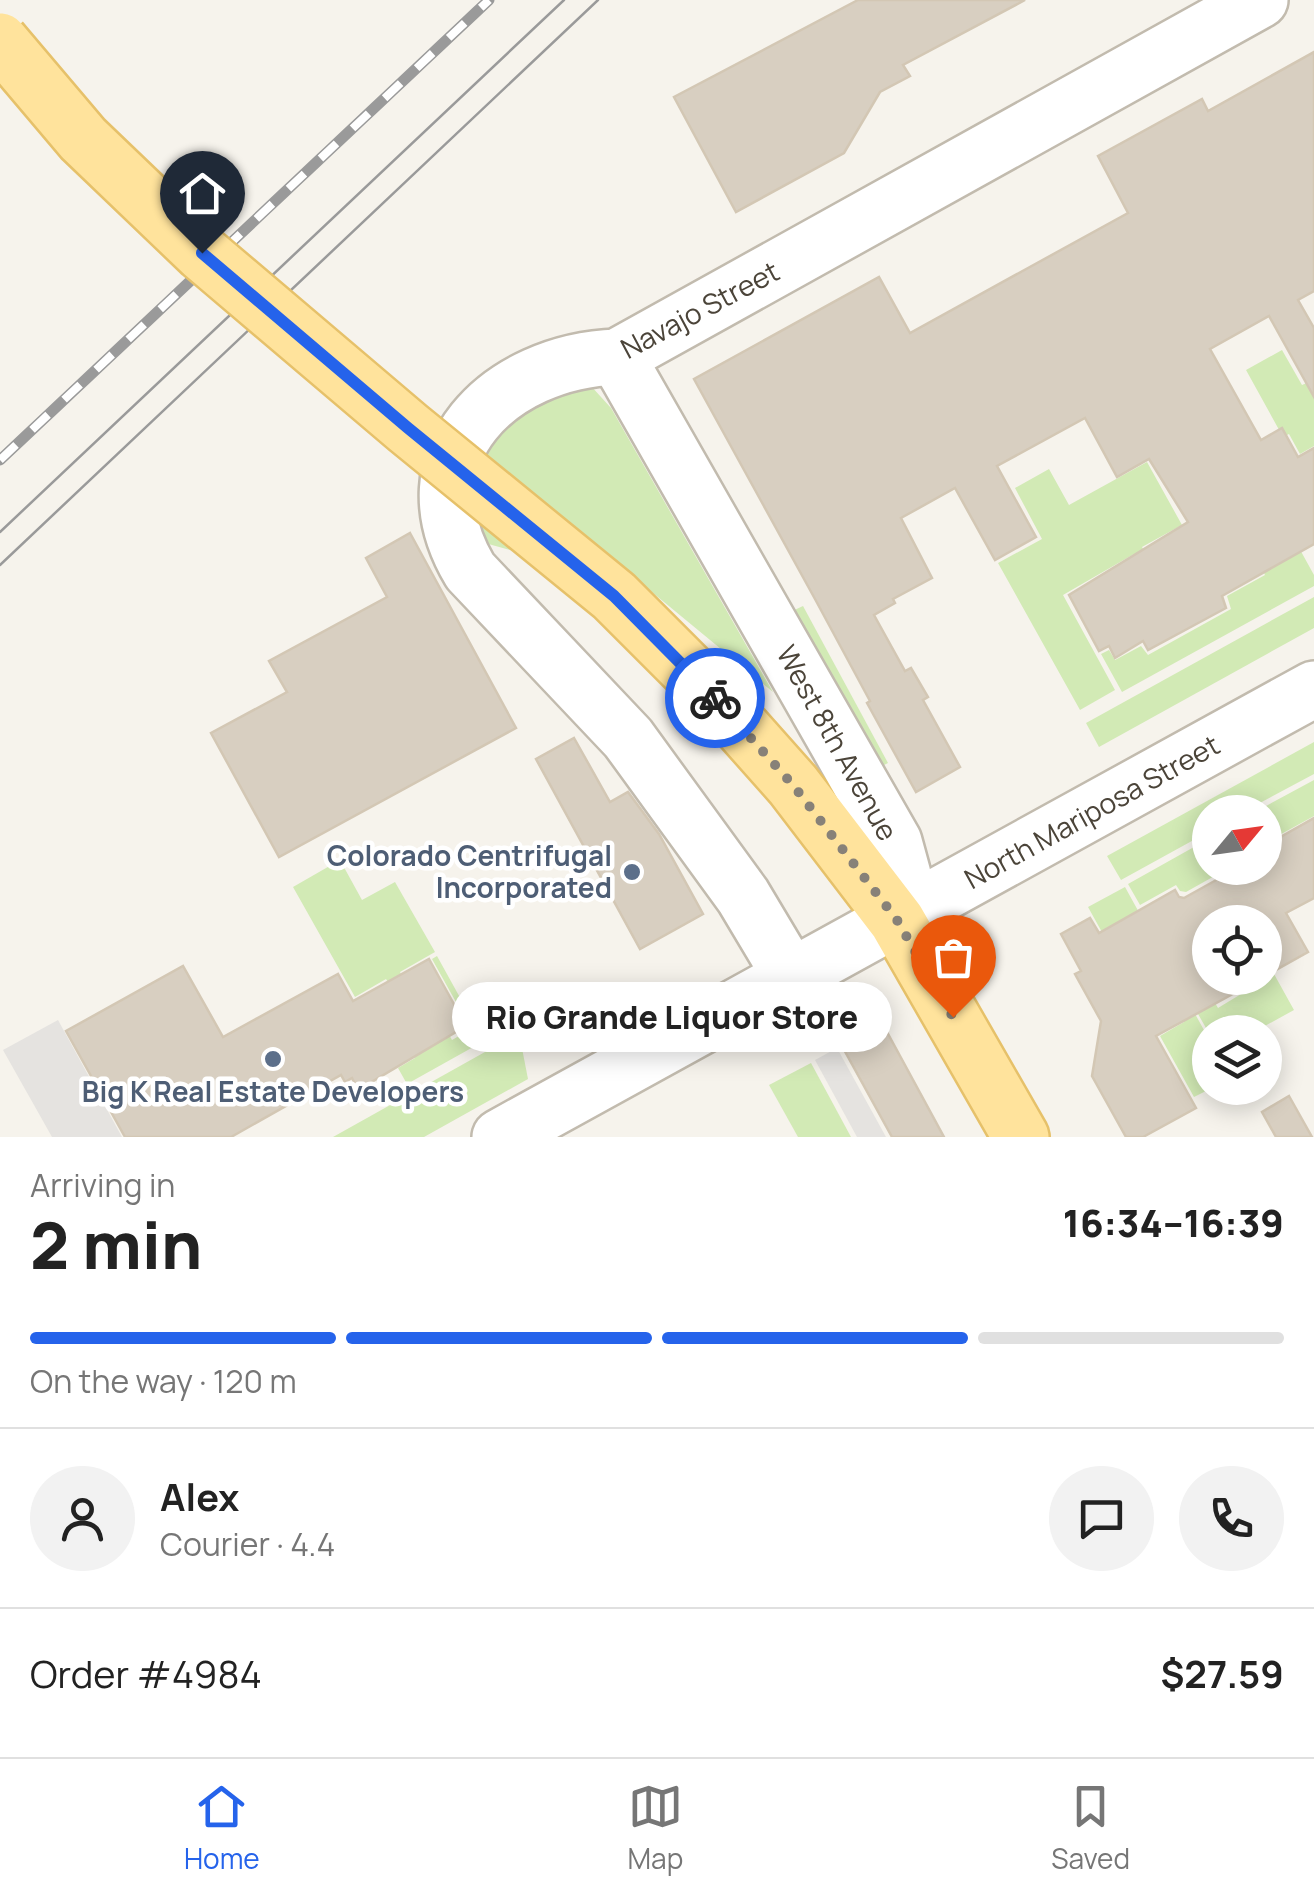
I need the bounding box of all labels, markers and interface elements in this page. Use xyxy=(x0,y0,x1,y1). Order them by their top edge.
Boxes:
pin xyxy=(160,151,245,254)
icon: home xyxy=(175,166,230,221)
street label: Navajo Street xyxy=(614,251,785,367)
street label: West 8th Avenue xyxy=(768,638,907,847)
courier xyxy=(665,648,765,748)
icon: bike xyxy=(688,671,743,726)
street label: North Mariposa Street xyxy=(957,725,1226,897)
north arrow xyxy=(1192,795,1282,885)
map controls xyxy=(1192,795,1282,1105)
place label: Colorado Centrifugal Incorporated xyxy=(327,836,612,906)
marker: Colorado Centrifugal Incorporated xyxy=(621,861,643,883)
button: locate xyxy=(1192,905,1282,995)
pin xyxy=(911,915,996,1018)
icon: bag xyxy=(926,930,981,985)
callout: Rio Grande Liquor Store xyxy=(453,982,893,1052)
text: Rio Grande Liquor Store xyxy=(486,995,858,1039)
button: layers xyxy=(1192,1015,1282,1105)
marker: Big K Real Estate Developers xyxy=(262,1048,284,1070)
place label: Big K Real Estate Developers xyxy=(82,1072,464,1110)
text: Arriving in xyxy=(30,1163,175,1207)
text: 16:34–16:39 xyxy=(1063,1196,1284,1248)
text: 2 min xyxy=(30,1200,202,1289)
text: On the way · 120 m xyxy=(30,1359,297,1403)
button: person xyxy=(30,1466,135,1571)
button: chat xyxy=(1049,1466,1154,1571)
button: phone xyxy=(1179,1466,1284,1571)
text: Alex xyxy=(160,1470,239,1522)
text: Courier · 4.4 xyxy=(160,1522,335,1566)
text: Order #4984 xyxy=(30,1647,262,1699)
text: $27.59 xyxy=(1160,1647,1284,1699)
tab: Home xyxy=(184,1779,260,1877)
tab: Map xyxy=(628,1779,683,1877)
tab: Saved xyxy=(1051,1779,1130,1877)

